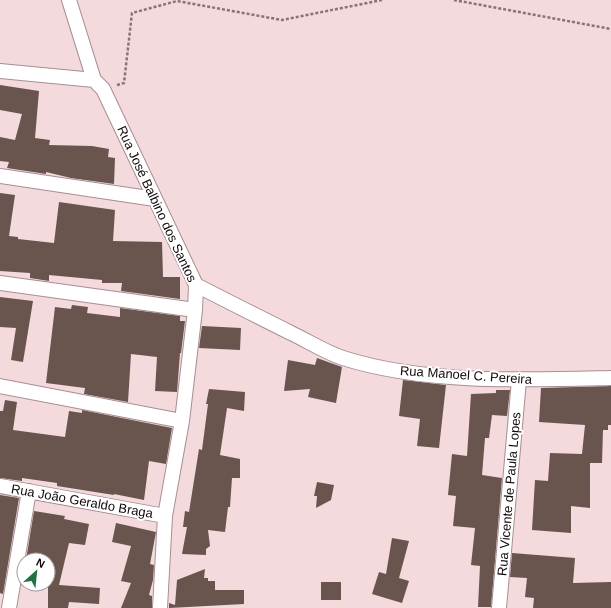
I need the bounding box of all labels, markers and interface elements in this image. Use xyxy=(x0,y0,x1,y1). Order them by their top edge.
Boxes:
street label: Rua José Balbino dos Santos xyxy=(114,124,200,285)
street label: Rua Manoel C. Pereira xyxy=(400,363,533,387)
street label: Rua Vicente de Paula Lopes xyxy=(494,411,524,577)
street label: Rua João Geraldo Braga xyxy=(10,481,155,521)
north arrow xyxy=(16,552,56,592)
text: N xyxy=(34,556,47,570)

